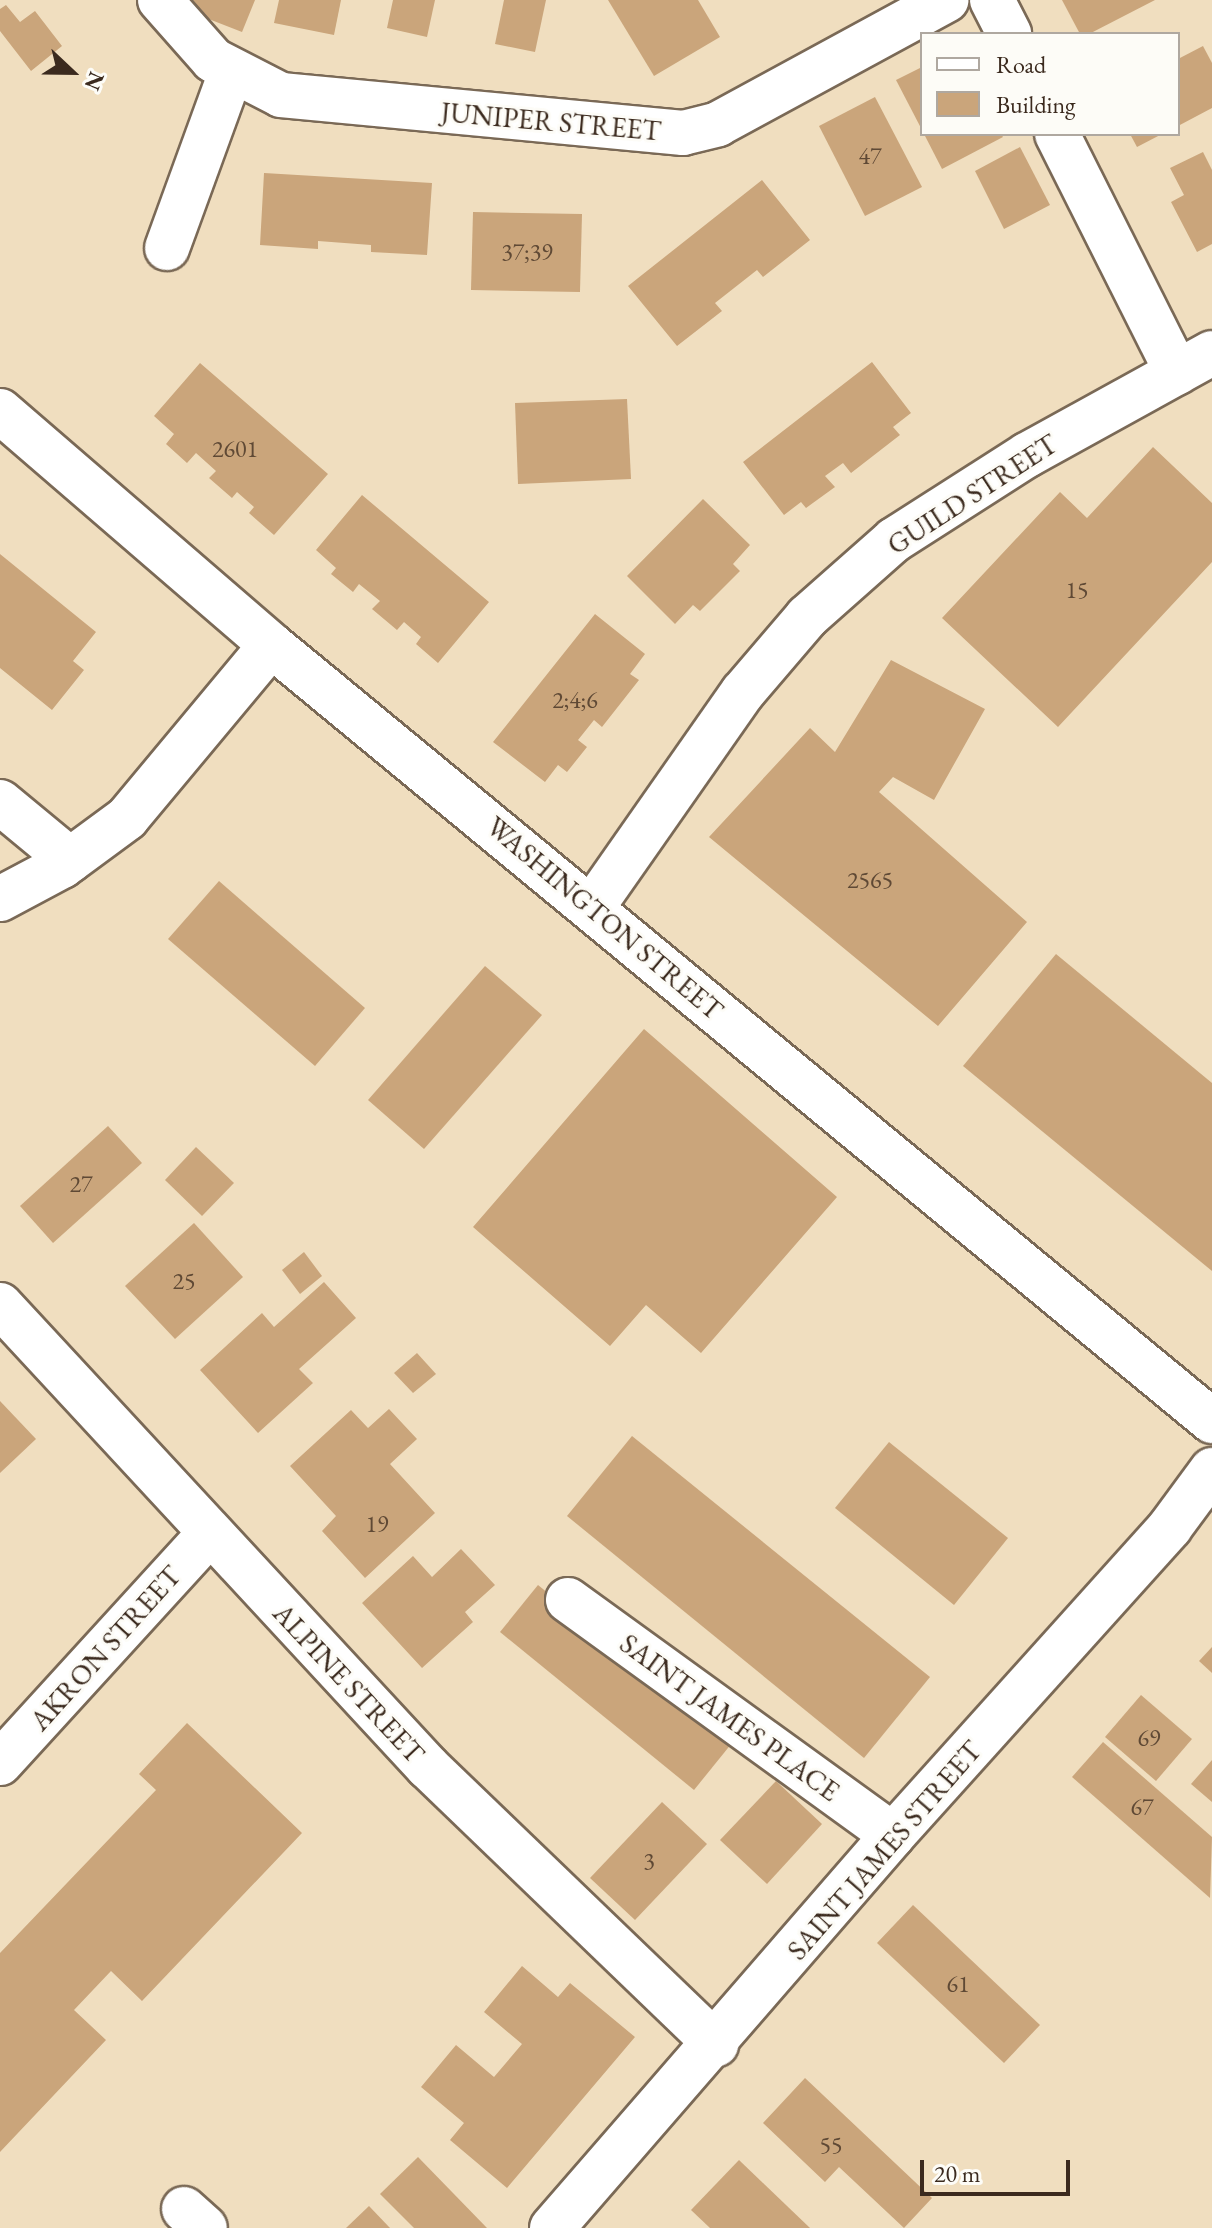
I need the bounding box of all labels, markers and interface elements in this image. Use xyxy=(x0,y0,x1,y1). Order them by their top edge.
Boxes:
north arrow xyxy=(32,32,112,112)
legend xyxy=(920,32,1180,136)
text: Road xyxy=(996,49,1046,80)
text: N xyxy=(78,67,111,95)
text: Building xyxy=(996,89,1076,120)
street label: JUNIPER STREET xyxy=(440,95,662,147)
house number: 47 xyxy=(858,142,882,170)
house number: 37;39 xyxy=(501,238,553,266)
street label: GUILD STREET xyxy=(881,427,1063,561)
house number: 2601 xyxy=(212,435,258,463)
house number: 15 xyxy=(1065,576,1089,604)
house number: 2;4;6 xyxy=(552,686,598,714)
street label: WASHINGTON STREET xyxy=(480,809,730,1027)
house number: 2565 xyxy=(847,866,893,894)
house number: 27 xyxy=(69,1170,93,1198)
house number: 25 xyxy=(172,1267,196,1295)
house number: 19 xyxy=(365,1510,389,1538)
street label: AKRON STREET xyxy=(22,1559,188,1737)
street label: ALPINE STREET xyxy=(266,1596,432,1770)
street label: SAINT JAMES PLACE xyxy=(614,1626,846,1808)
house number: 69 xyxy=(1137,1724,1161,1752)
street label: SAINT JAMES STREET xyxy=(780,1734,988,1966)
house number: 67 xyxy=(1130,1793,1154,1821)
house number: 3 xyxy=(643,1847,655,1875)
house number: 61 xyxy=(946,1970,970,1998)
house number: 55 xyxy=(819,2131,843,2159)
scale bar xyxy=(924,2144,1074,2194)
text: 20 m xyxy=(934,2158,981,2189)

